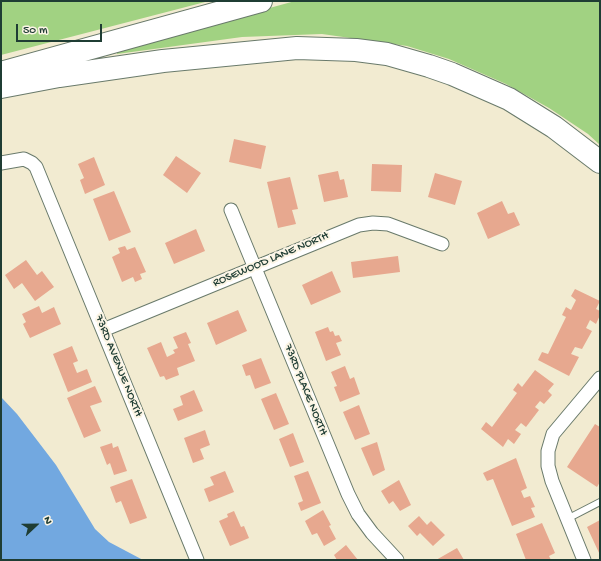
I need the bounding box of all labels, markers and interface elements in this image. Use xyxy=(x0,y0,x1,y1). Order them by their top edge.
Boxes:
scale bar xyxy=(18,16,104,42)
text: 50 m xyxy=(23,24,48,38)
street label: ROSEWOOD LANE NORTH xyxy=(211,229,331,291)
street label: 73RD AVENUE NORTH xyxy=(91,313,145,419)
street label: 73RD PLACE NORTH xyxy=(280,342,330,438)
north arrow xyxy=(16,505,56,545)
text: N xyxy=(40,515,54,526)

